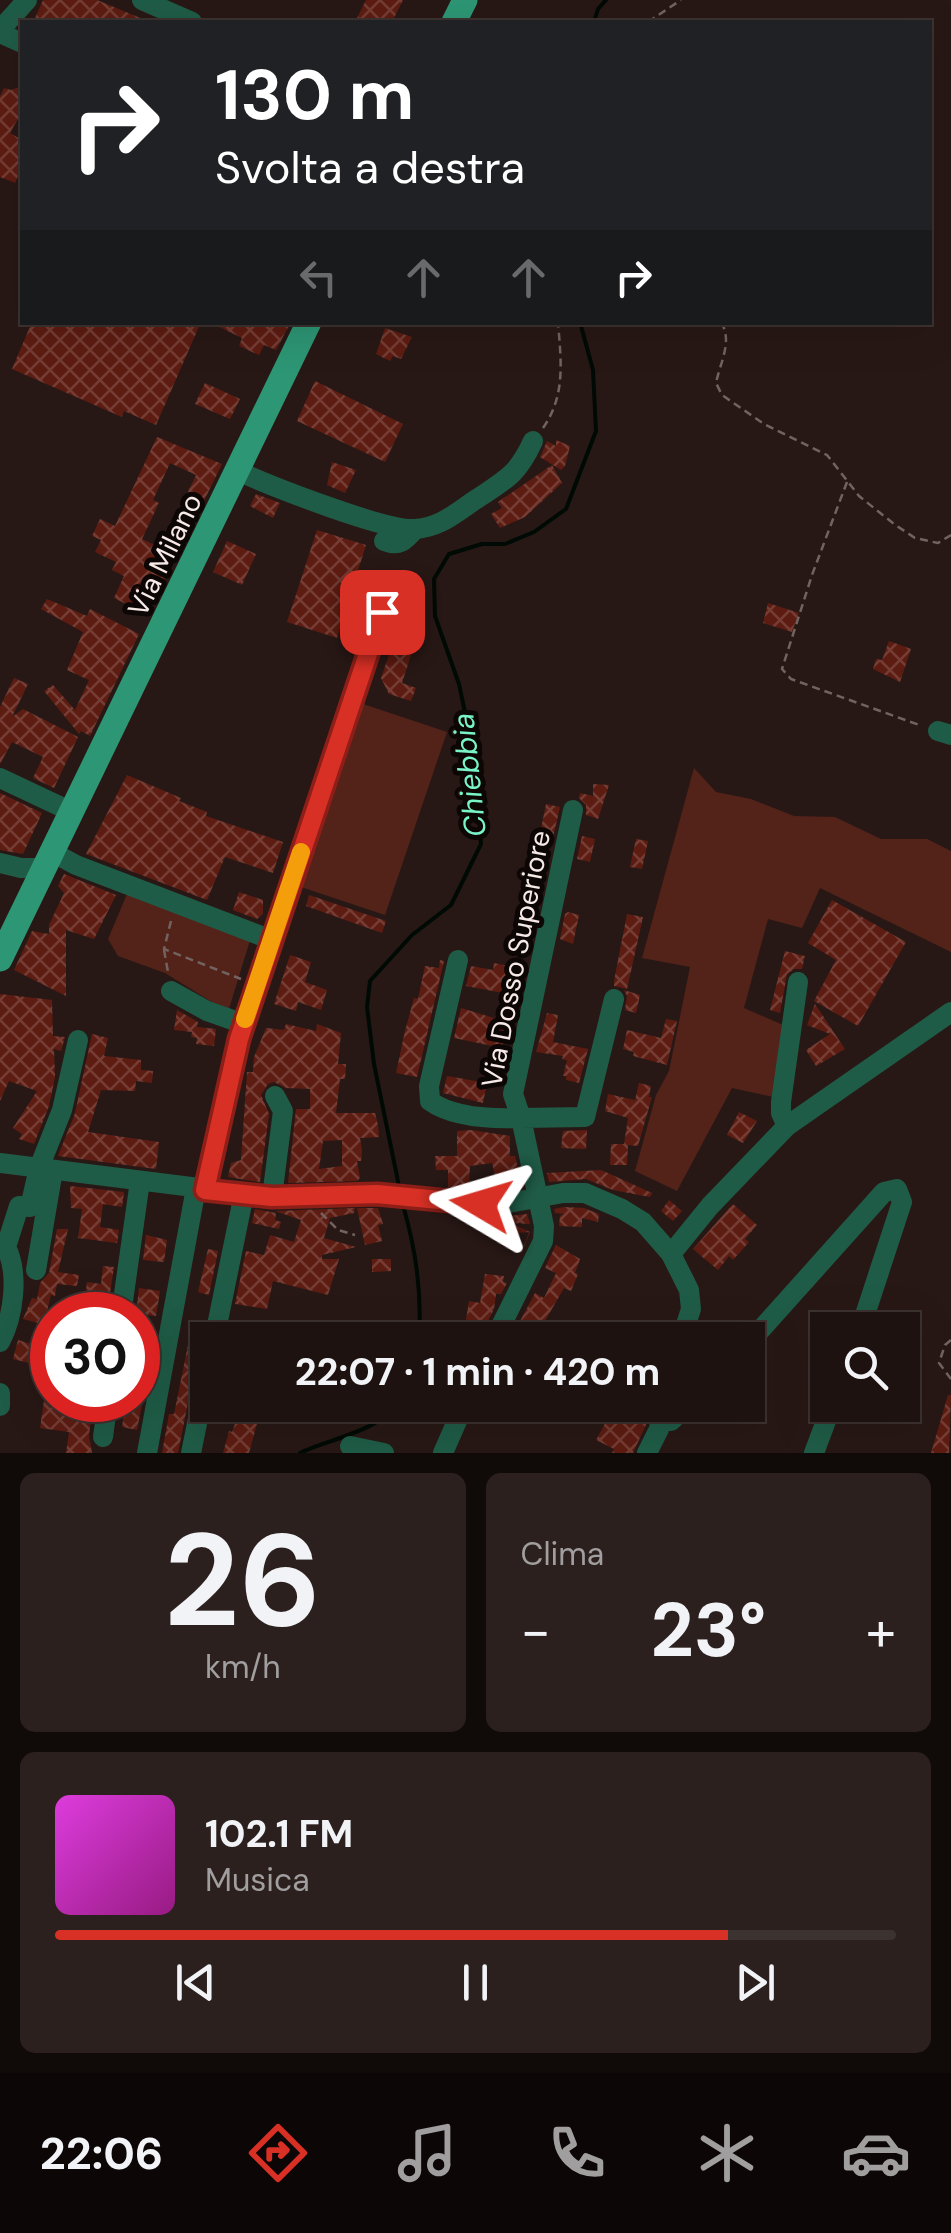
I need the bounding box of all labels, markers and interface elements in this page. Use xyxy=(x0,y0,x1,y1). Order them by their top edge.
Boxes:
text: 130 m xyxy=(215,50,414,141)
icon: right xyxy=(50,60,180,190)
text: Svolta a destra xyxy=(215,138,525,197)
icon: left xyxy=(291,250,346,305)
icon: ahead xyxy=(396,250,451,305)
icon: ahead xyxy=(501,250,556,305)
icon: right xyxy=(606,250,661,305)
street label: Via Milano xyxy=(119,487,211,623)
pin xyxy=(340,570,425,655)
icon: arrive xyxy=(355,585,410,640)
water label: Chiebbia xyxy=(443,711,495,839)
street label: Via Dosso Superiore xyxy=(473,827,559,1091)
position arrow xyxy=(429,1152,533,1256)
speed limit sign: 30 xyxy=(30,1292,160,1422)
map controls xyxy=(810,1312,920,1422)
button: search xyxy=(810,1312,920,1422)
text: 22:07 · 1 min · 420 m xyxy=(295,1347,660,1397)
text: 26 xyxy=(164,1496,321,1665)
text: Clima xyxy=(521,1533,604,1575)
text: 23° xyxy=(650,1582,766,1679)
text: − xyxy=(521,1595,551,1667)
text: + xyxy=(866,1595,896,1667)
text: km/h xyxy=(205,1646,281,1688)
text: 102.1 FM xyxy=(205,1809,353,1859)
text: Musica xyxy=(205,1859,310,1901)
icon: previous xyxy=(168,1955,223,2010)
icon: pause xyxy=(448,1955,503,2010)
icon: next xyxy=(728,1955,783,2010)
icon: directions xyxy=(243,2118,313,2188)
icon: music xyxy=(392,2118,462,2188)
icon: phone xyxy=(542,2118,612,2188)
icon: climate xyxy=(692,2118,762,2188)
icon: car xyxy=(841,2118,911,2188)
text: 22:06 xyxy=(40,2124,163,2183)

